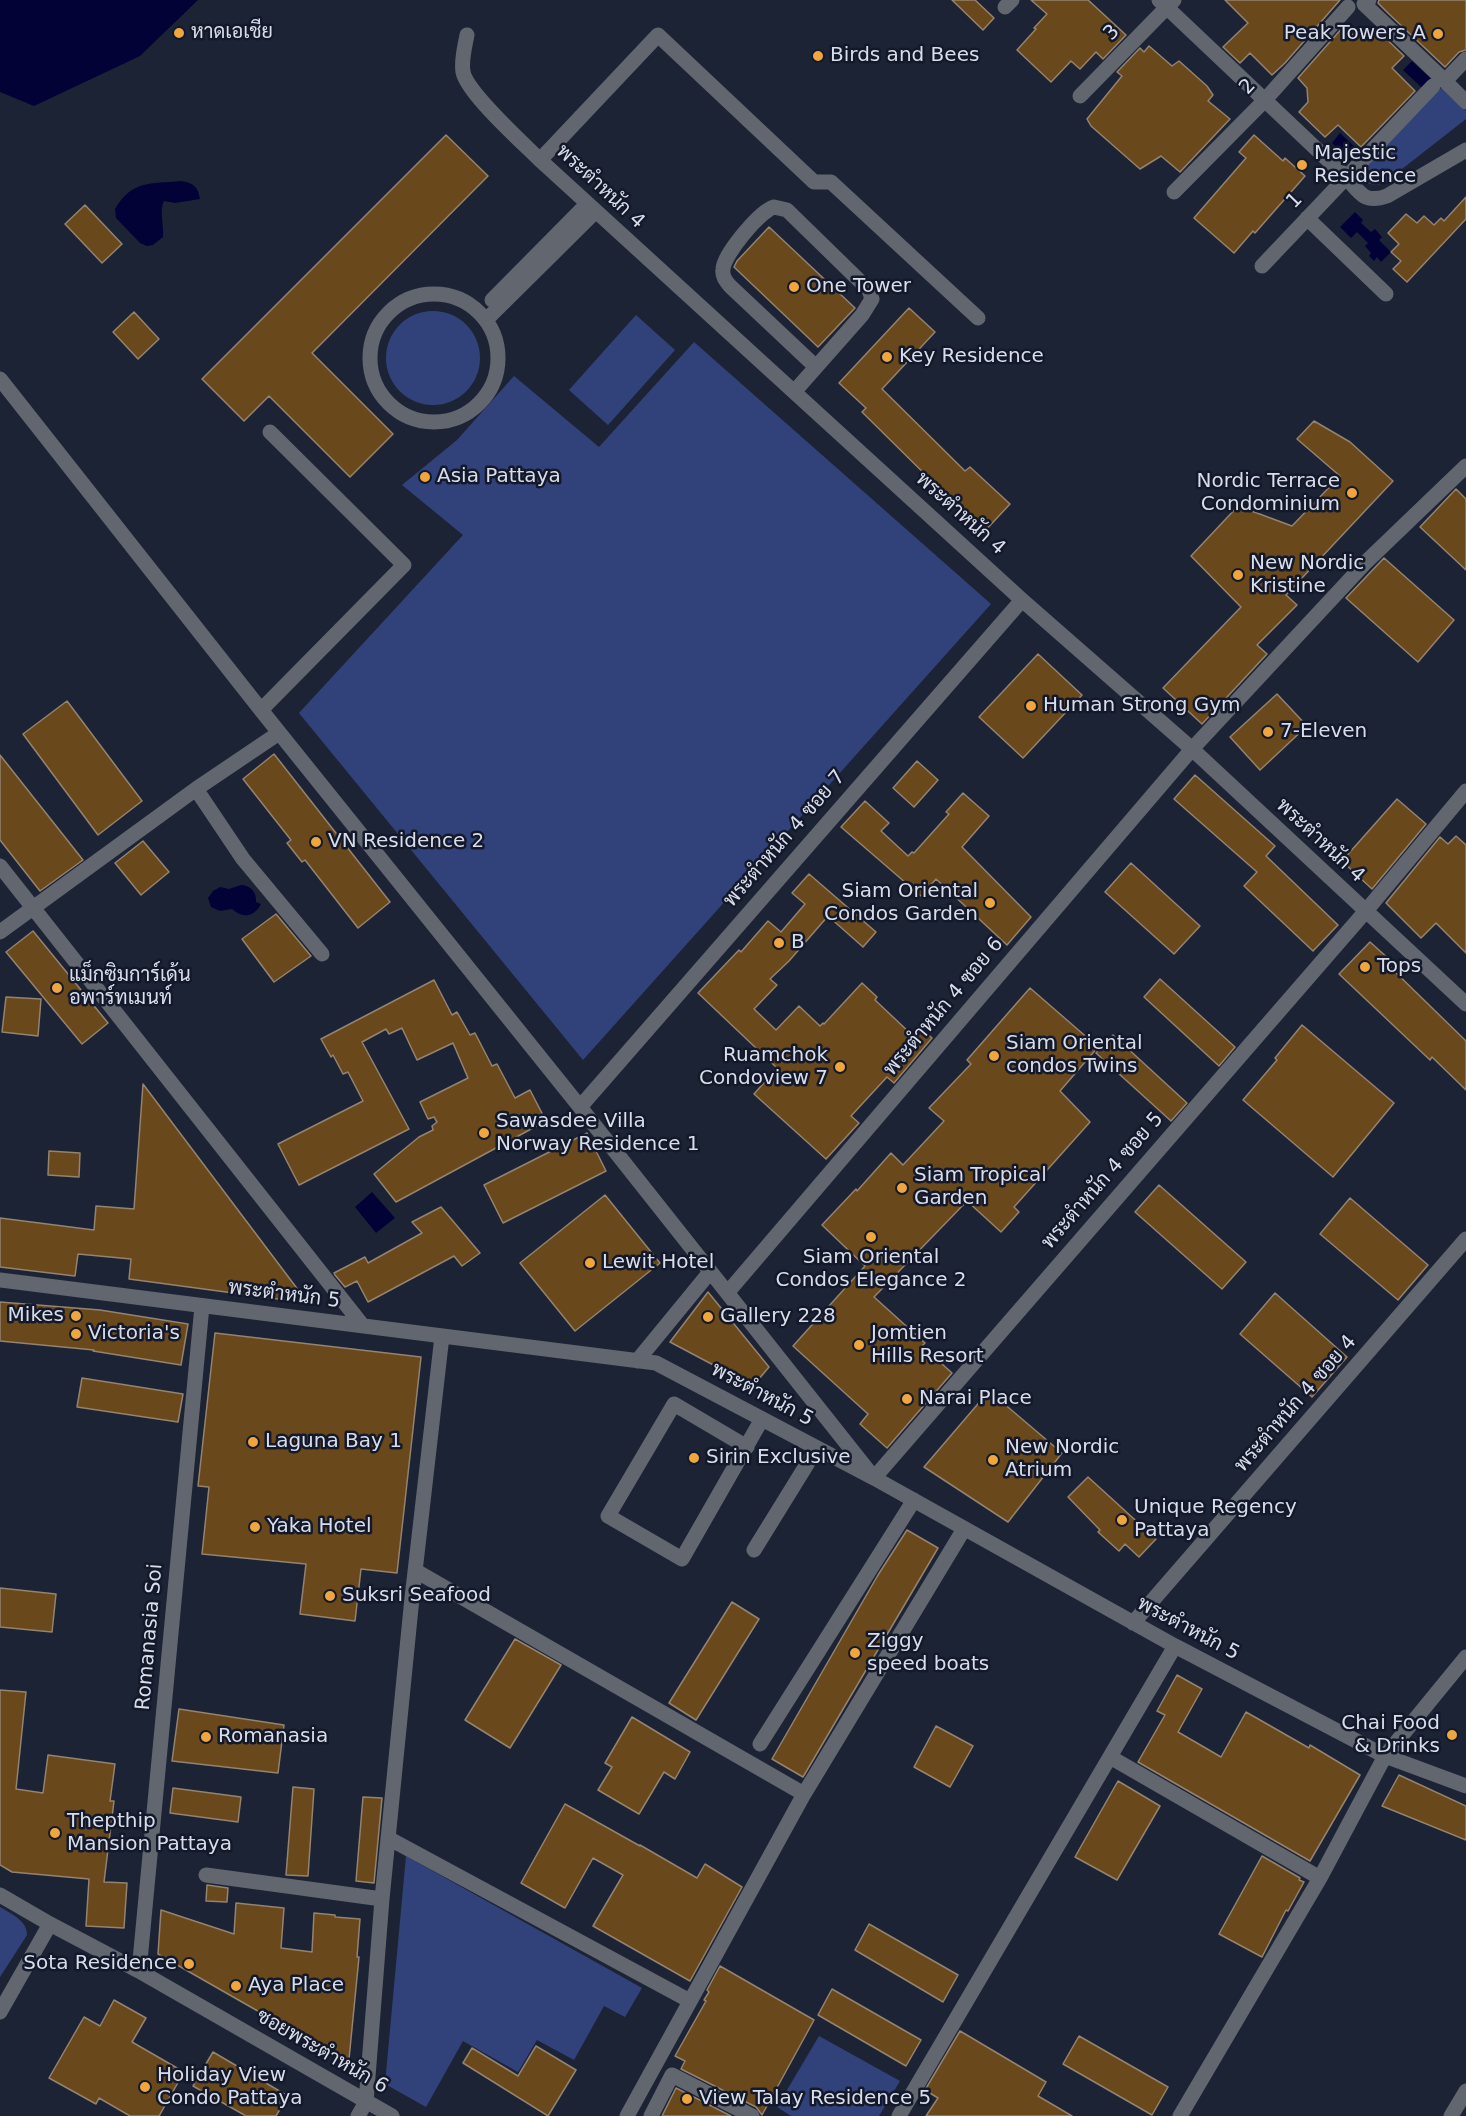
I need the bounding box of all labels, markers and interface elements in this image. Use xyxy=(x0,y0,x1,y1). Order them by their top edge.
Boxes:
street label: 3 xyxy=(1099,20,1125,46)
place label: หาดเอเชีย xyxy=(191,21,273,45)
place label: Peak Towers A xyxy=(1284,22,1426,46)
marker: หาดเอเชีย xyxy=(172,26,186,40)
marker: Peak Towers A xyxy=(1431,27,1445,41)
place label: Birds and Bees xyxy=(830,44,979,68)
marker: Birds and Bees xyxy=(811,49,825,63)
street label: 2 xyxy=(1235,74,1261,100)
street label: พระตำหนัก 4 xyxy=(551,140,649,234)
place label: Majestic Residence xyxy=(1314,142,1416,189)
marker: Majestic Residence xyxy=(1295,158,1309,172)
street label: 1 xyxy=(1282,188,1308,214)
place label: One Tower xyxy=(806,275,911,299)
marker: One Tower xyxy=(787,280,801,294)
place label: Key Residence xyxy=(899,345,1044,369)
marker: Key Residence xyxy=(880,350,894,364)
place label: Asia Pattaya xyxy=(437,465,561,489)
street label: พระตำหนัก 4 xyxy=(910,467,1010,561)
marker: Asia Pattaya xyxy=(418,470,432,484)
place label: Nordic Terrace Condominium xyxy=(1197,470,1340,517)
marker: Nordic Terrace Condominium xyxy=(1345,486,1359,500)
place label: New Nordic Kristine xyxy=(1250,552,1364,599)
marker: New Nordic Kristine xyxy=(1231,568,1245,582)
place label: Human Strong Gym xyxy=(1043,694,1241,718)
marker: Human Strong Gym xyxy=(1024,699,1038,713)
place label: 7-Eleven xyxy=(1280,720,1367,744)
marker: 7-Eleven xyxy=(1261,725,1275,739)
street label: พระตำหนัก 4 ซอย 7 xyxy=(719,766,851,912)
street label: พระตำหนัก 4 xyxy=(1271,794,1369,888)
place label: VN Residence 2 xyxy=(328,830,484,854)
marker: VN Residence 2 xyxy=(309,835,323,849)
place label: Siam Oriental Condos Garden xyxy=(824,880,978,927)
marker: Siam Oriental Condos Garden xyxy=(983,896,997,910)
place label: B xyxy=(791,931,805,955)
street label: พระตำหนัก 4 ซอย 6 xyxy=(879,933,1009,1081)
marker: B xyxy=(772,936,786,950)
place label: Tops xyxy=(1377,955,1421,979)
marker: Tops xyxy=(1358,960,1372,974)
place label: แม็กซิมการ์เด้น อพาร์ทเมนท์ xyxy=(69,964,191,1011)
marker: แม็กซิมการ์เด้น อพาร์ทเมนท์ xyxy=(50,981,64,995)
place label: Siam Oriental condos Twins xyxy=(1006,1032,1143,1079)
place label: Ruamchok Condoview 7 xyxy=(699,1044,828,1091)
marker: Siam Oriental condos Twins xyxy=(987,1049,1001,1063)
marker: Ruamchok Condoview 7 xyxy=(833,1060,847,1074)
street label: พระตำหนัก 4 ซอย 5 xyxy=(1037,1108,1169,1254)
place label: Sawasdee Villa Norway Residence 1 xyxy=(496,1110,700,1157)
marker: Sawasdee Villa Norway Residence 1 xyxy=(477,1126,491,1140)
place label: Siam Tropical Garden xyxy=(914,1164,1047,1211)
marker: Siam Tropical Garden xyxy=(895,1181,909,1195)
marker: Siam Oriental Condos Elegance 2 xyxy=(864,1230,878,1244)
place label: Siam Oriental Condos Elegance 2 xyxy=(775,1246,967,1293)
place label: Lewit Hotel xyxy=(602,1251,714,1275)
marker: Lewit Hotel xyxy=(583,1256,597,1270)
street label: พระตำหนัก 5 xyxy=(227,1276,341,1314)
place label: Mikes xyxy=(8,1304,64,1328)
place label: Gallery 228 xyxy=(720,1305,836,1329)
marker: Mikes xyxy=(69,1309,83,1323)
marker: Gallery 228 xyxy=(701,1310,715,1324)
place label: Victoria's xyxy=(88,1322,180,1346)
place label: Jomtien Hills Resort xyxy=(871,1322,984,1369)
marker: Victoria's xyxy=(69,1327,83,1341)
street label: พระตำหนัก 4 ซอย 4 xyxy=(1230,1331,1362,1477)
marker: Jomtien Hills Resort xyxy=(852,1338,866,1352)
street label: พระตำหนัก 5 xyxy=(707,1358,817,1432)
place label: Narai Place xyxy=(919,1387,1032,1411)
marker: Narai Place xyxy=(900,1392,914,1406)
place label: Laguna Bay 1 xyxy=(265,1430,402,1454)
marker: Laguna Bay 1 xyxy=(246,1435,260,1449)
place label: New Nordic Atrium xyxy=(1005,1436,1119,1483)
place label: Sirin Exclusive xyxy=(706,1446,851,1470)
marker: Sirin Exclusive xyxy=(687,1451,701,1465)
marker: New Nordic Atrium xyxy=(986,1453,1000,1467)
place label: Unique Regency Pattaya xyxy=(1134,1496,1297,1543)
marker: Unique Regency Pattaya xyxy=(1115,1513,1129,1527)
place label: Yaka Hotel xyxy=(267,1515,372,1539)
marker: Yaka Hotel xyxy=(248,1520,262,1534)
street label: Romanasia Soi xyxy=(132,1563,168,1711)
place label: Suksri Seafood xyxy=(342,1584,491,1608)
marker: Suksri Seafood xyxy=(323,1589,337,1603)
street label: พระตำหนัก 5 xyxy=(1133,1592,1243,1666)
place label: Ziggy speed boats xyxy=(867,1630,989,1677)
marker: Ziggy speed boats xyxy=(848,1646,862,1660)
place label: Chai Food & Drinks xyxy=(1341,1712,1440,1759)
place label: Romanasia xyxy=(218,1725,328,1749)
marker: Chai Food & Drinks xyxy=(1445,1728,1459,1742)
marker: Romanasia xyxy=(199,1730,213,1744)
place label: Thepthip Mansion Pattaya xyxy=(67,1810,232,1857)
marker: Thepthip Mansion Pattaya xyxy=(48,1826,62,1840)
place label: Sota Residence xyxy=(23,1952,177,1976)
marker: Sota Residence xyxy=(182,1957,196,1971)
place label: Aya Place xyxy=(248,1974,344,1998)
marker: Aya Place xyxy=(229,1979,243,1993)
street label: ซอยพระตำหนัก 6 xyxy=(252,2005,392,2099)
place label: Holiday View Condo Pattaya xyxy=(157,2064,303,2111)
marker: Holiday View Condo Pattaya xyxy=(138,2080,152,2094)
place label: View Talay Residence 5 xyxy=(699,2087,931,2111)
marker: View Talay Residence 5 xyxy=(680,2092,694,2106)

